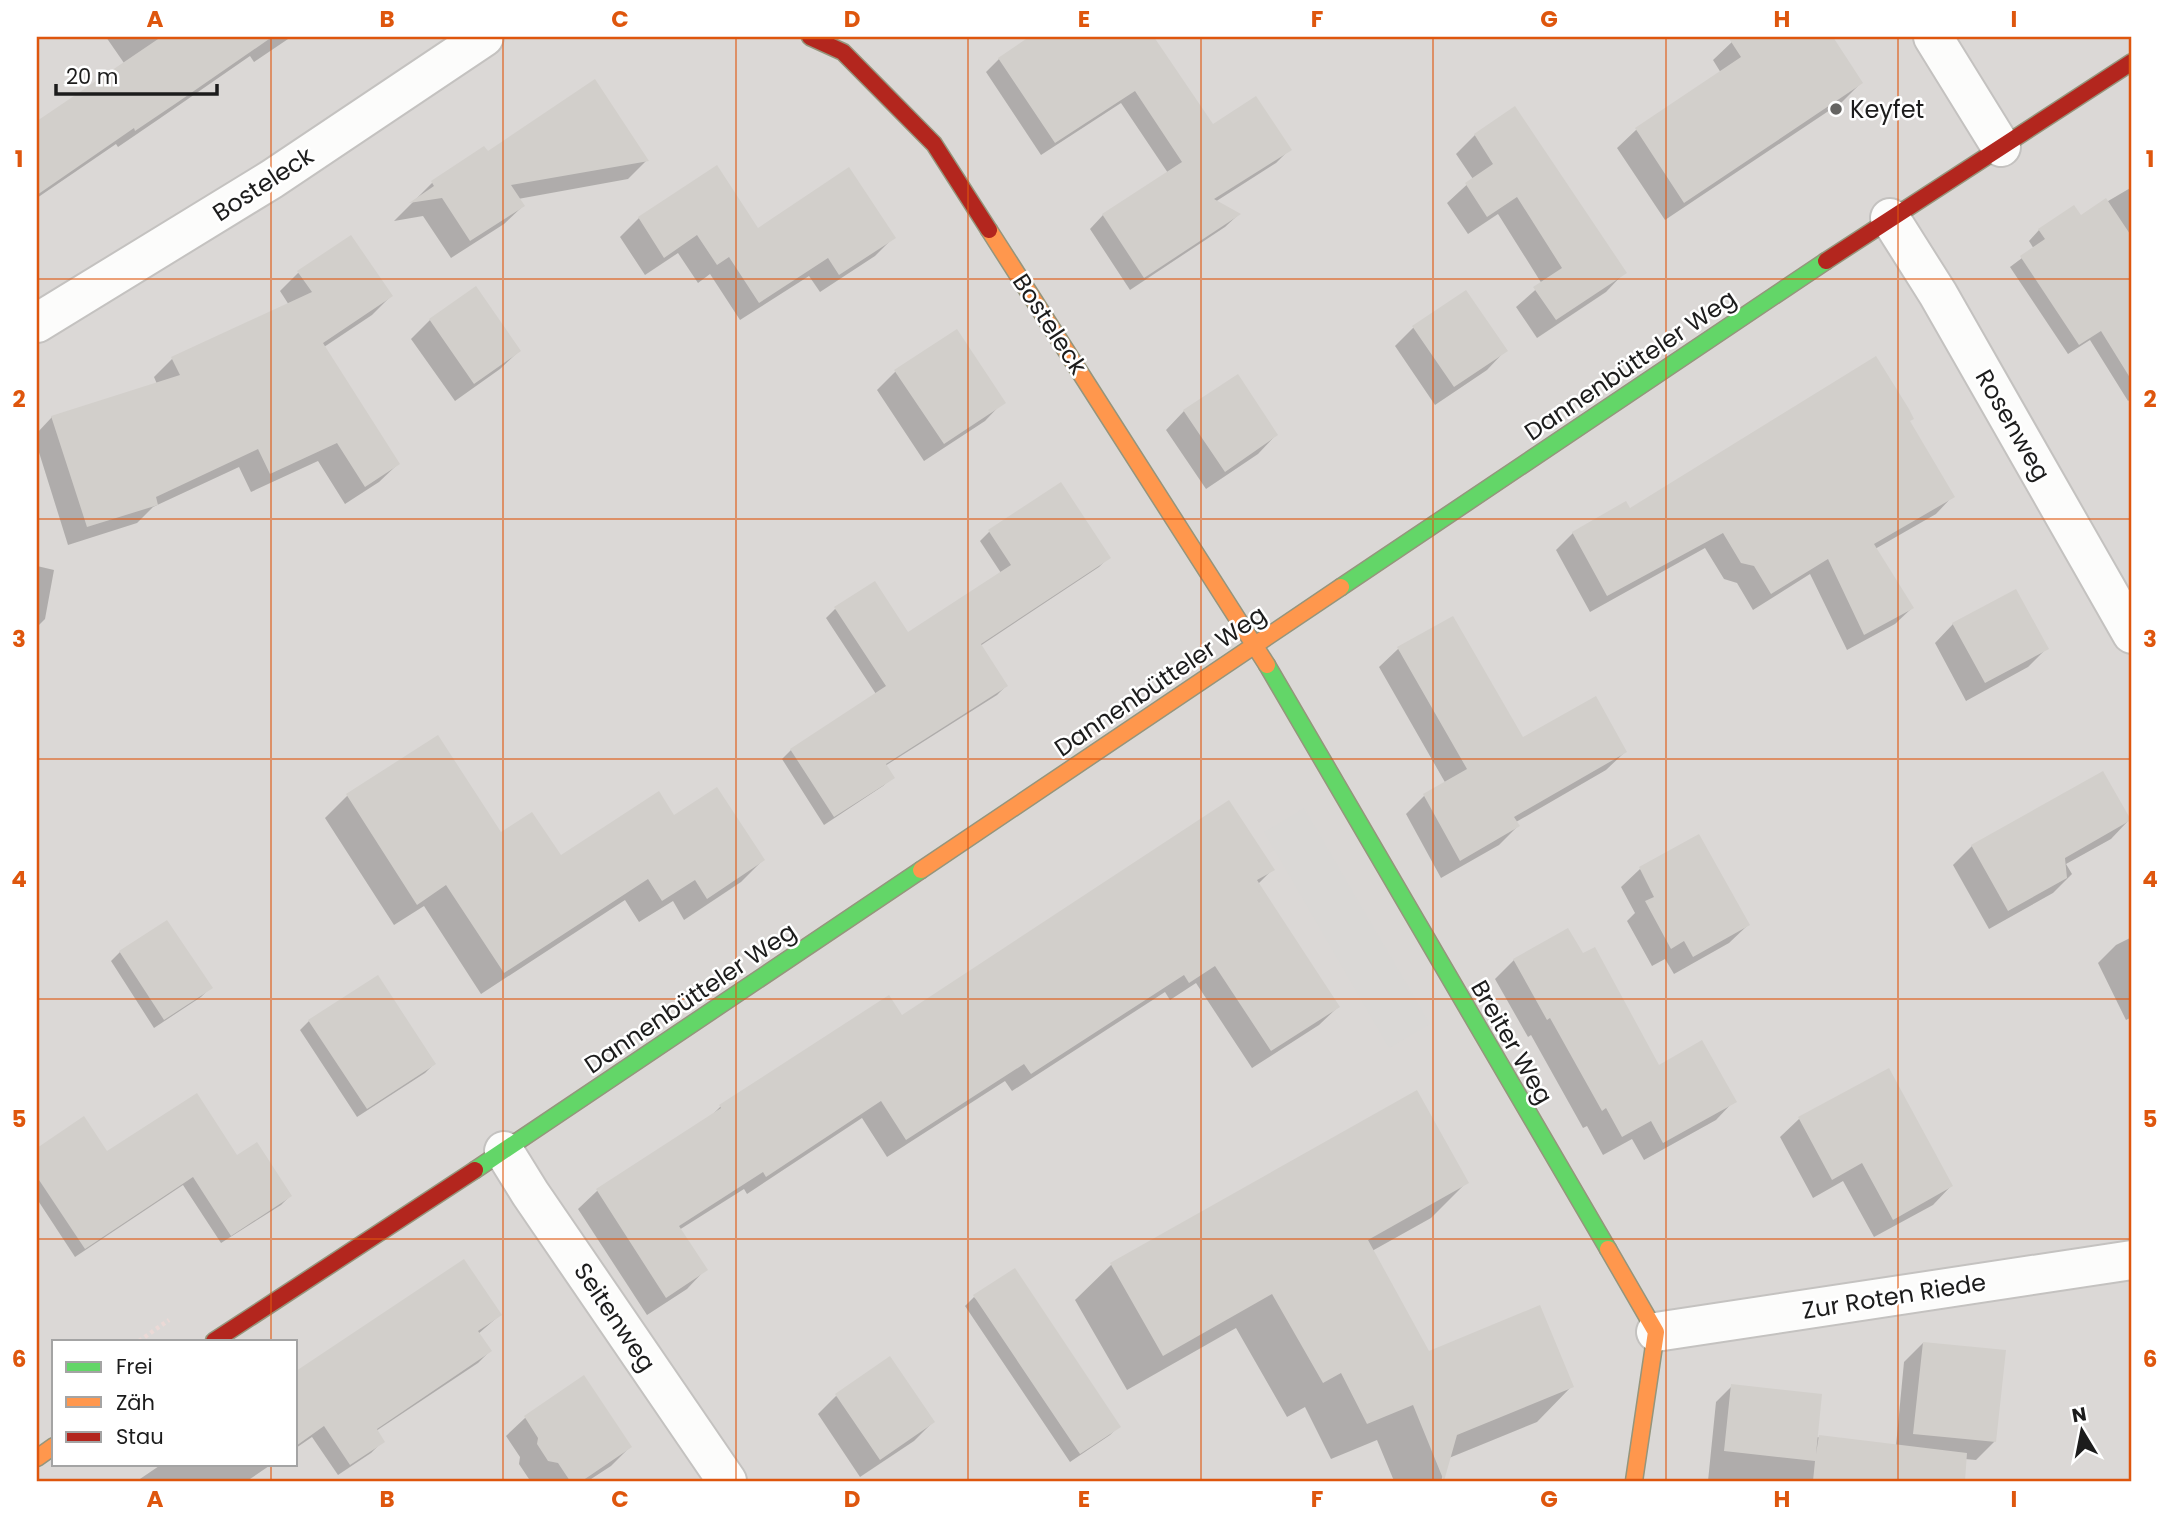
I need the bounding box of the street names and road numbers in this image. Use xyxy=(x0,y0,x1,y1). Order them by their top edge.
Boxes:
street label: Bosteleck xyxy=(206,139,320,229)
street label: Bosteleck xyxy=(1005,267,1095,381)
street label: Dannenbütteler Weg xyxy=(1518,282,1742,448)
street label: Rosenweg xyxy=(1968,363,2058,487)
street label: Dannenbütteler Weg xyxy=(1048,598,1272,764)
street label: Dannenbütteler Weg xyxy=(578,915,802,1081)
street label: Breiter Weg xyxy=(1463,974,1561,1110)
street label: Seitenweg xyxy=(566,1256,664,1378)
street label: Zur Roten Riede xyxy=(1800,1265,1988,1327)

